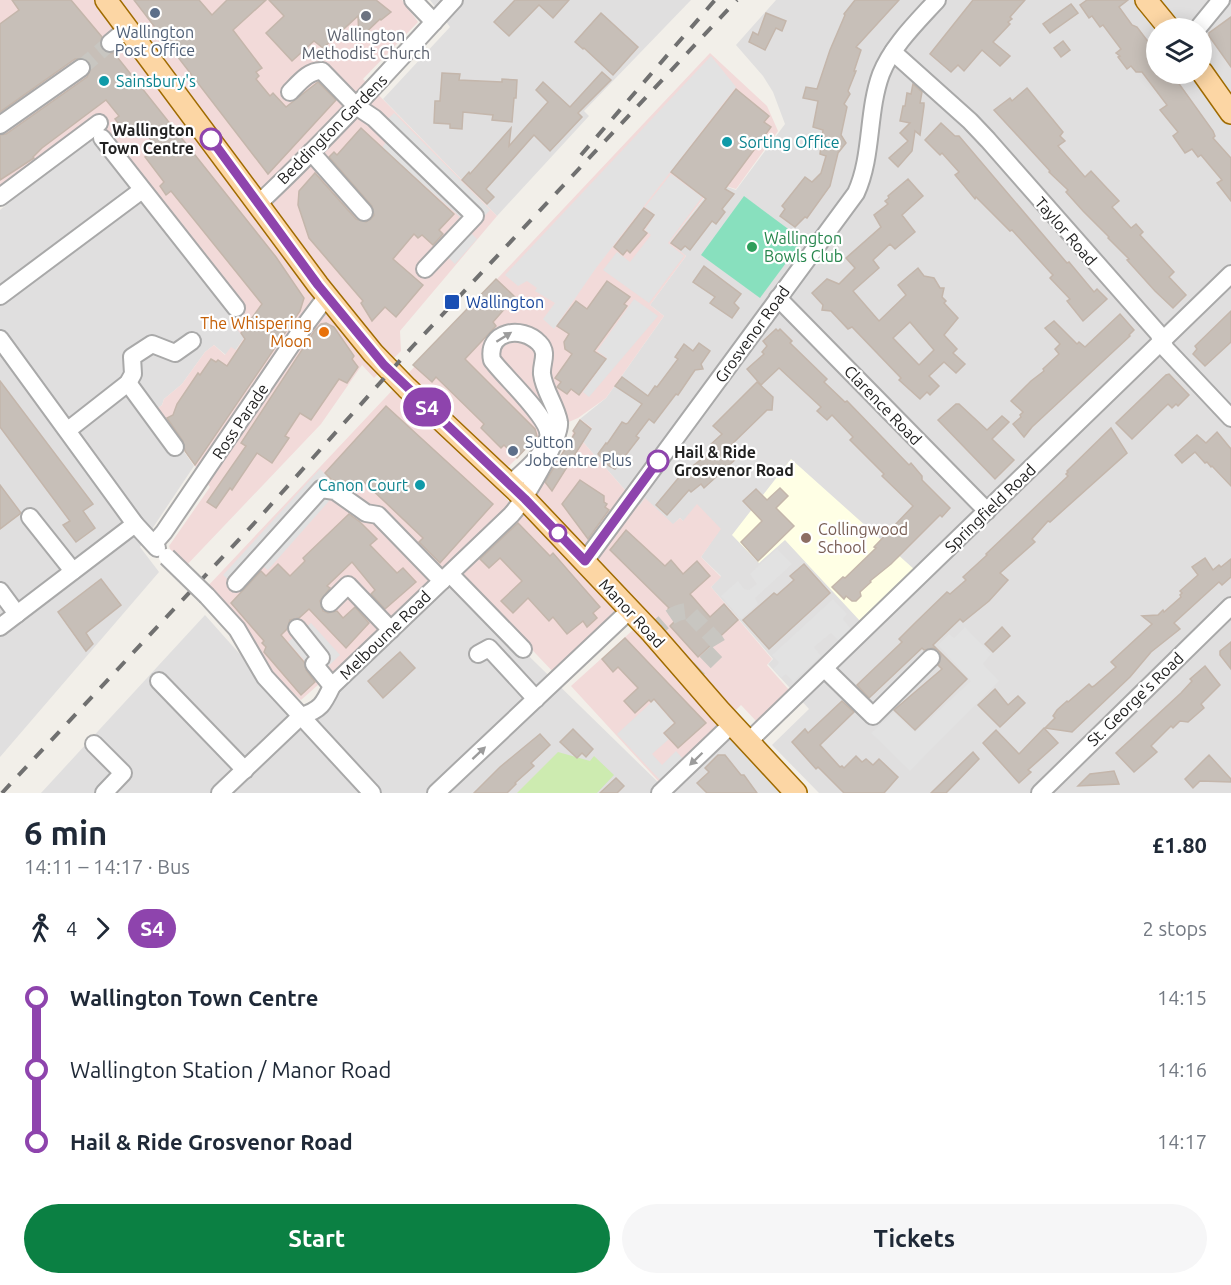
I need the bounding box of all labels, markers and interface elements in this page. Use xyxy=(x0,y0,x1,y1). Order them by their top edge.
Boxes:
marker: Wallington Post Office xyxy=(148,6,162,20)
marker: Wallington Methodist Church xyxy=(359,9,373,23)
map controls xyxy=(1146,18,1212,84)
button: layers xyxy=(1146,18,1212,84)
place label: Wallington Post Office xyxy=(115,23,195,59)
place label: Wallington Methodist Church xyxy=(302,26,430,62)
street label: Beddington Gardens xyxy=(273,70,391,188)
place label: Sainsbury's xyxy=(116,72,196,90)
marker: Sainsbury's xyxy=(97,74,111,88)
place label: Wallington Town Centre xyxy=(99,121,194,157)
marker: Wallington Town Centre xyxy=(200,128,222,150)
place label: Sorting Office xyxy=(739,133,840,151)
marker: Sorting Office xyxy=(720,135,734,149)
street label: Taylor Road xyxy=(1032,193,1100,269)
place label: Wallington Bowls Club xyxy=(764,229,843,265)
marker: Wallington Bowls Club xyxy=(745,240,759,254)
street label: Grosvenor Road xyxy=(711,282,793,386)
marker: Wallington xyxy=(443,293,461,311)
place label: Wallington xyxy=(466,293,544,311)
place label: The Whispering Moon xyxy=(200,314,312,350)
marker: The Whispering Moon xyxy=(317,325,331,339)
one-way arrow xyxy=(496,332,512,343)
street label: Clarence Road xyxy=(841,362,925,448)
street label: Ross Parade xyxy=(208,380,272,462)
line badge: S4 xyxy=(400,388,454,426)
text: S4 xyxy=(415,395,439,419)
place label: Sutton Jobcentre Plus xyxy=(525,433,632,469)
place label: Hail & Ride Grosvenor Road xyxy=(674,443,794,479)
marker: Sutton Jobcentre Plus xyxy=(506,444,520,458)
marker: Hail & Ride Grosvenor Road xyxy=(647,450,669,472)
street label: Springfield Road xyxy=(941,460,1039,556)
place label: Canon Court xyxy=(318,476,409,494)
marker: Canon Court xyxy=(413,478,427,492)
place label: Collingwood School xyxy=(818,520,908,556)
unlabelled marker xyxy=(549,524,567,542)
marker: Collingwood School xyxy=(799,531,813,545)
street label: Manor Road xyxy=(596,575,668,651)
street label: Melbourne Road xyxy=(336,587,434,683)
street label: St. George's Road xyxy=(1083,649,1187,749)
one-way arrow xyxy=(471,746,486,760)
one-way arrow xyxy=(690,751,704,765)
text: 6 min xyxy=(24,814,107,851)
text: £1.80 xyxy=(1152,832,1207,857)
text: 14:11 – 14:17 · Bus xyxy=(24,855,190,878)
icon: walk xyxy=(24,912,57,945)
icon: forward xyxy=(86,912,119,945)
text: S4 xyxy=(140,916,164,940)
text: 4 xyxy=(66,917,77,940)
text: 2 stops xyxy=(1143,917,1207,940)
text: Wallington Town Centre xyxy=(70,985,318,1010)
text: 14:15 xyxy=(1157,986,1207,1009)
text: Wallington Station / Manor Road xyxy=(70,1057,391,1082)
text: 14:16 xyxy=(1157,1058,1207,1081)
text: Hail & Ride Grosvenor Road xyxy=(70,1129,353,1154)
text: 14:17 xyxy=(1157,1130,1207,1153)
button: Start xyxy=(24,1204,610,1273)
button: Tickets xyxy=(622,1204,1207,1273)

